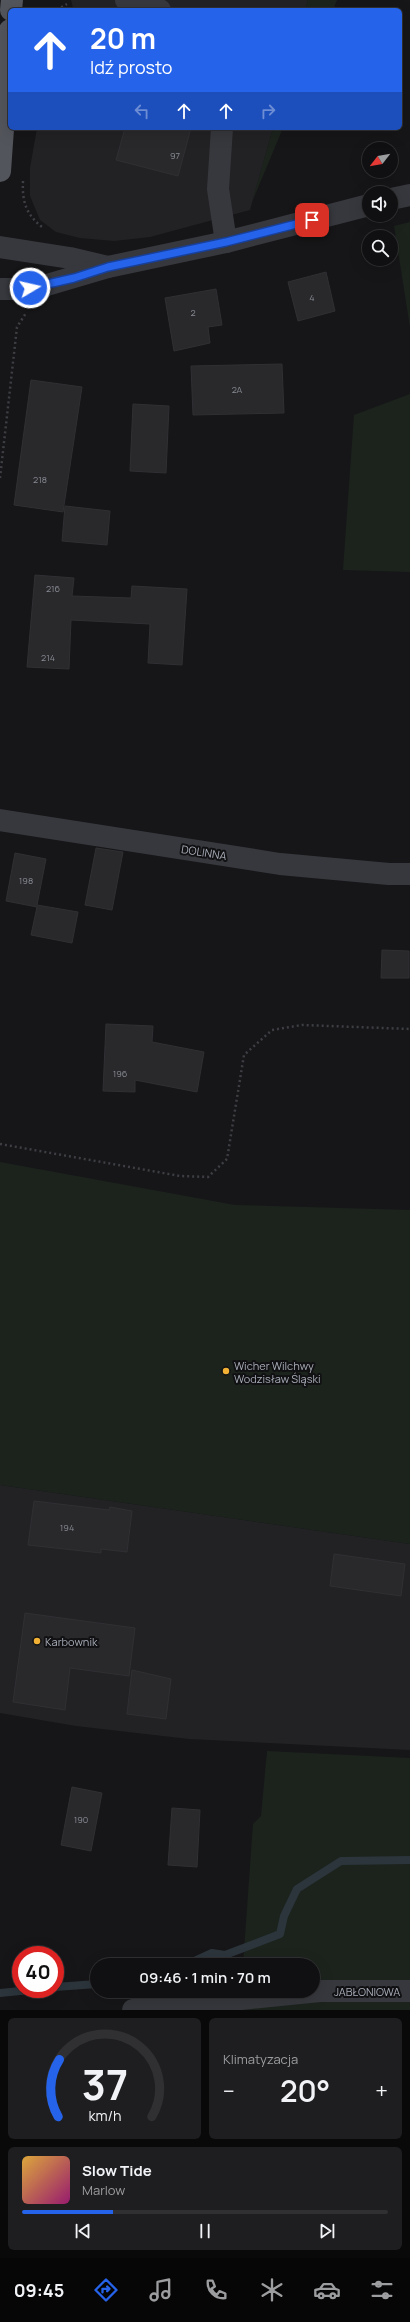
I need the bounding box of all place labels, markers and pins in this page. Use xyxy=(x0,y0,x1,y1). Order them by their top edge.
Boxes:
pin xyxy=(295,203,329,237)
place label: Wicher Wilchwy Wodzisław Śląski xyxy=(234,1358,321,1386)
marker: Wicher Wilchwy Wodzisław Śląski xyxy=(221,1366,231,1376)
place label: Karbownik xyxy=(45,1634,98,1649)
marker: Karbownik xyxy=(32,1636,42,1646)

